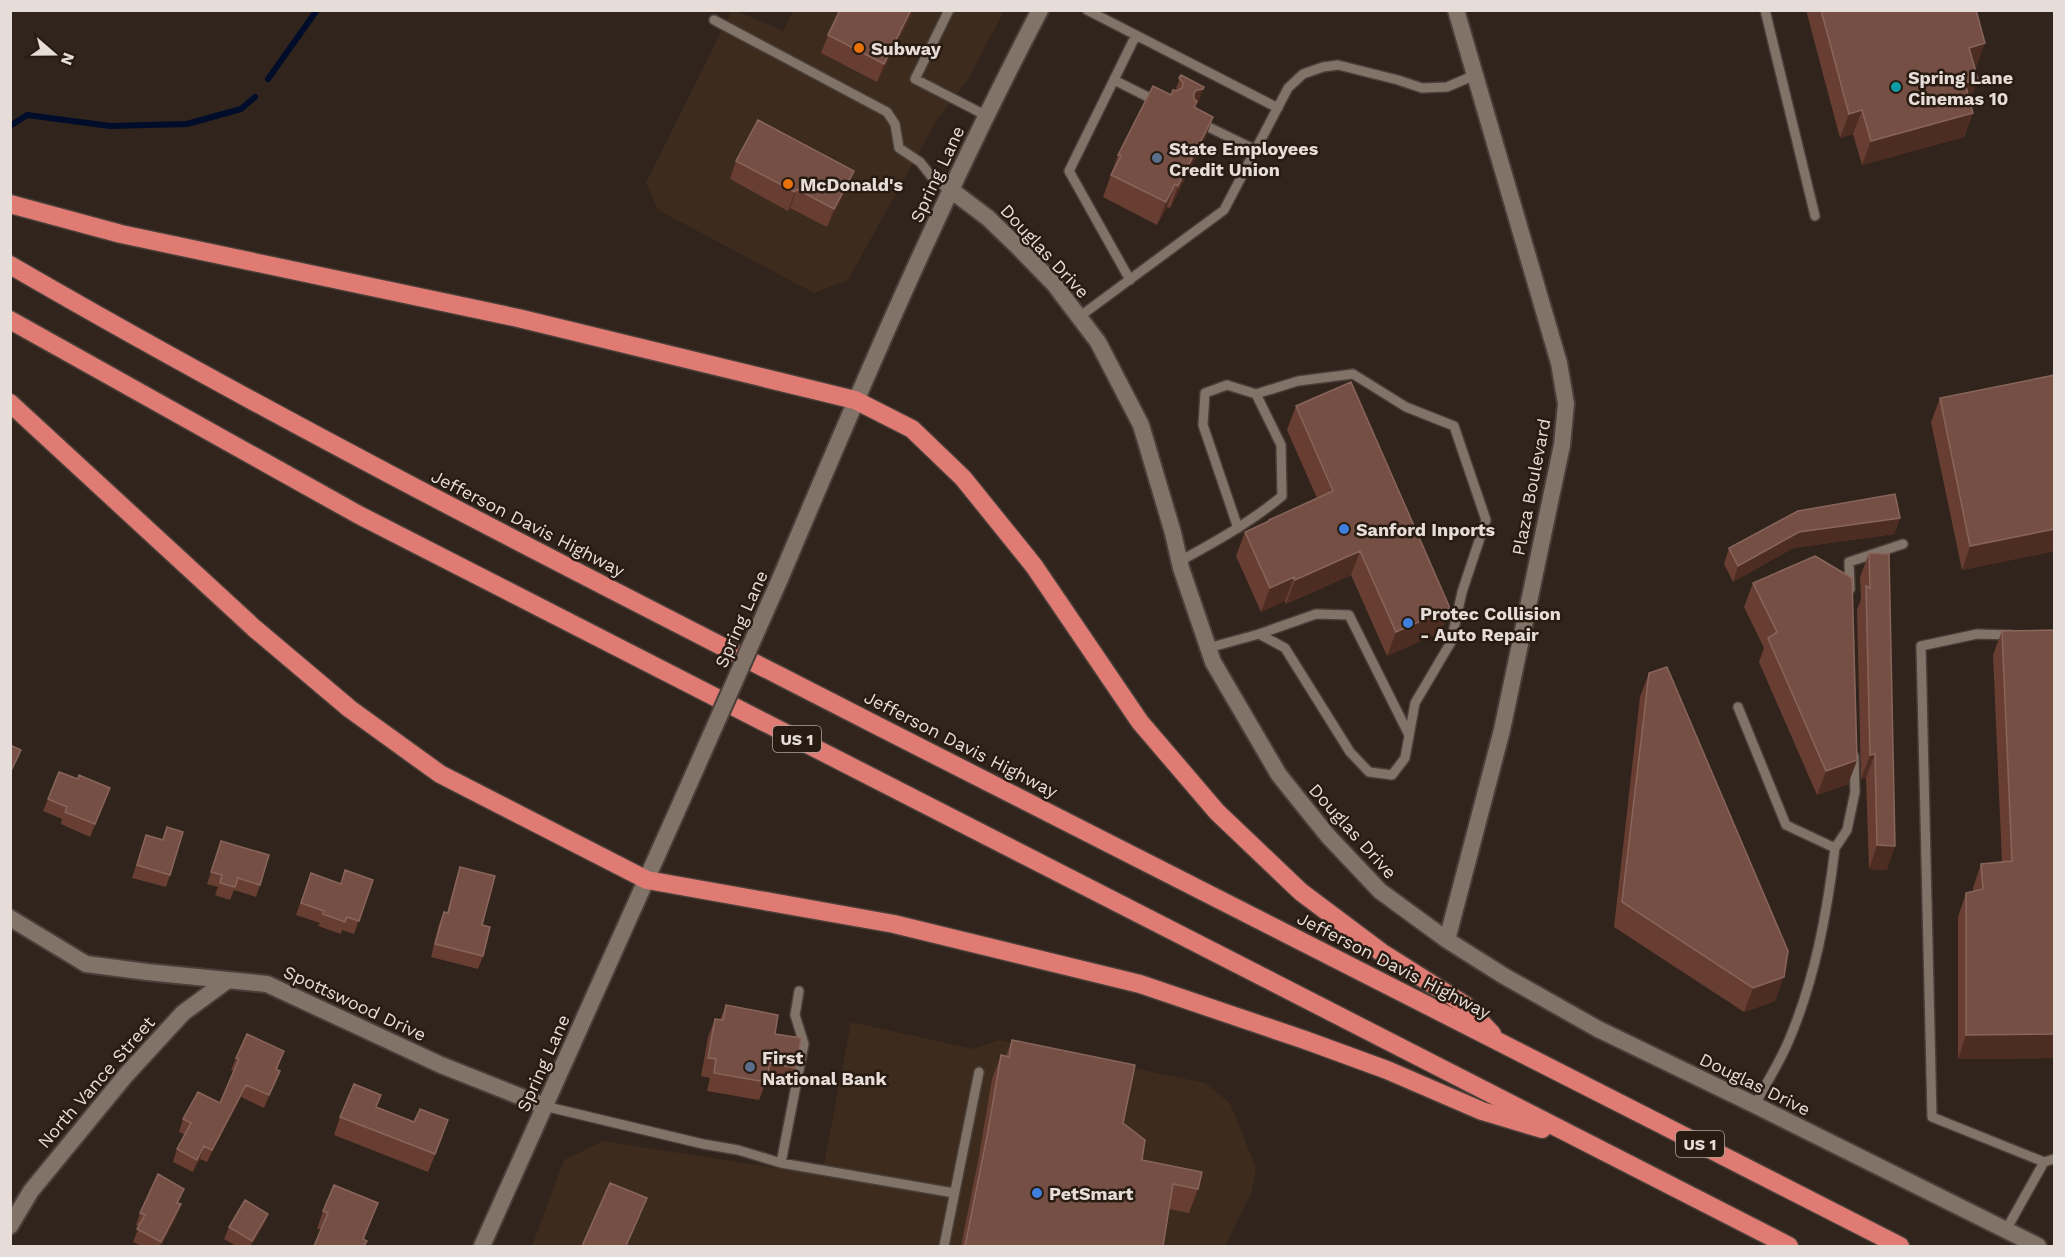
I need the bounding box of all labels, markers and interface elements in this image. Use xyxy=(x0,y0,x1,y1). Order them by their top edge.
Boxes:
north arrow xyxy=(24,24,84,84)
place label: Subway xyxy=(871,38,942,59)
marker: Subway xyxy=(852,41,866,55)
text: N xyxy=(57,50,79,68)
place label: Spring Lane Cinemas 10 xyxy=(1908,67,2013,109)
marker: Spring Lane Cinemas 10 xyxy=(1889,80,1903,94)
street label: Spring Lane xyxy=(905,122,969,226)
place label: State Employees Credit Union xyxy=(1169,138,1319,180)
marker: State Employees Credit Union xyxy=(1150,151,1164,165)
place label: McDonald's xyxy=(800,174,903,195)
marker: McDonald's xyxy=(781,177,795,191)
street label: Douglas Drive xyxy=(996,200,1094,302)
street label: Plaza Boulevard xyxy=(1507,417,1555,557)
street label: Jefferson Davis Highway xyxy=(428,465,629,581)
place label: Sanford Inports xyxy=(1356,519,1496,540)
marker: Sanford Inports xyxy=(1337,522,1351,536)
street label: Spring Lane xyxy=(710,567,772,671)
place label: Protec Collision - Auto Repair xyxy=(1420,603,1561,645)
marker: Protec Collision - Auto Repair xyxy=(1401,616,1415,630)
street label: Jefferson Davis Highway xyxy=(861,686,1062,802)
road number: US 1 xyxy=(773,726,821,752)
street label: Douglas Drive xyxy=(1305,779,1401,883)
street label: Jefferson Davis Highway xyxy=(1294,907,1495,1023)
street label: Spottswood Drive xyxy=(280,961,430,1045)
street label: Spring Lane xyxy=(512,1011,574,1115)
street label: North Vance Street xyxy=(33,1012,159,1152)
place label: First National Bank xyxy=(762,1047,888,1089)
street label: Douglas Drive xyxy=(1696,1048,1814,1120)
marker: First National Bank xyxy=(743,1060,757,1074)
road number: US 1 xyxy=(1676,1131,1724,1157)
place label: PetSmart xyxy=(1049,1183,1133,1204)
marker: PetSmart xyxy=(1030,1186,1044,1200)

